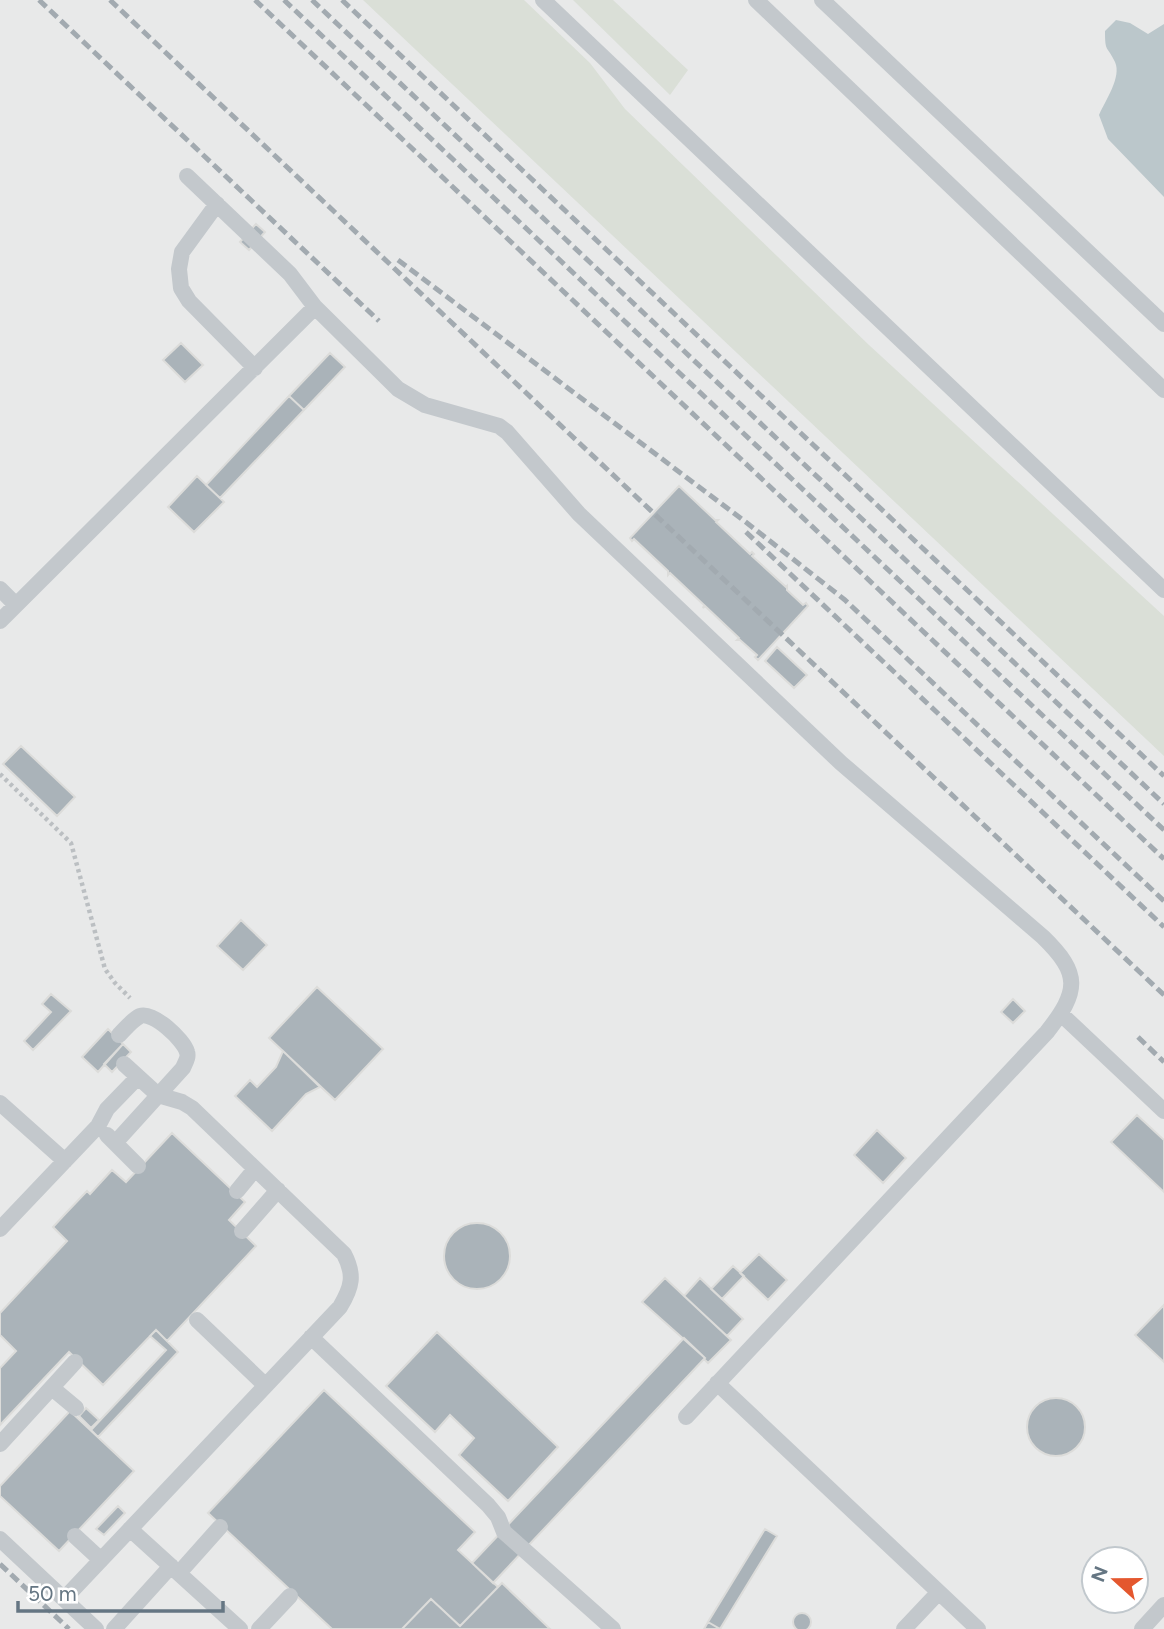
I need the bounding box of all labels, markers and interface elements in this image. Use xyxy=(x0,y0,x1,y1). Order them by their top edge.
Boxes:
north arrow xyxy=(1080,1545,1150,1615)
text: N xyxy=(1086,1563,1113,1585)
scale bar xyxy=(18,1570,222,1614)
text: 50 m xyxy=(28,1581,77,1606)

